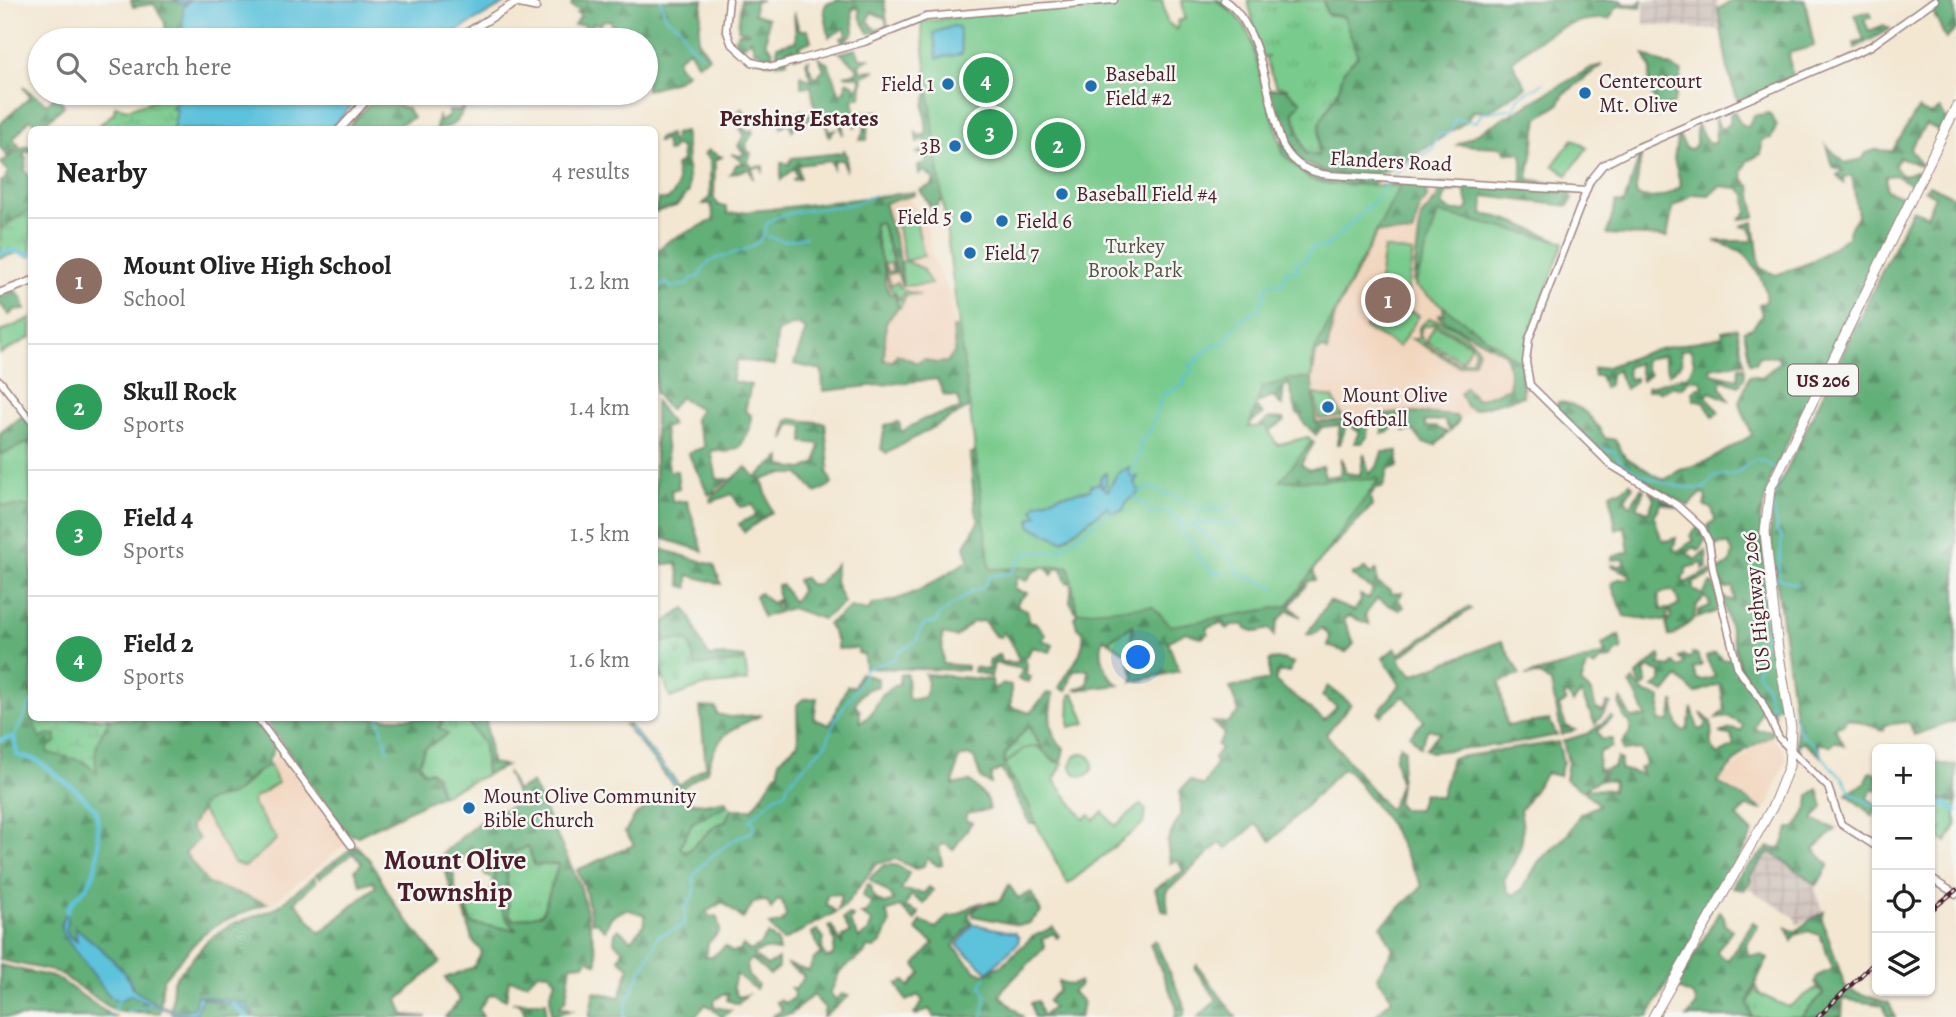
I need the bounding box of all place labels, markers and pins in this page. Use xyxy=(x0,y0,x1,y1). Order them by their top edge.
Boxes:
pin: 4 xyxy=(963,54,1009,106)
place label: Baseball Field #2 xyxy=(1105,60,1176,112)
place label: Centercourt Mt. Olive xyxy=(1599,67,1702,119)
place label: Field 1 xyxy=(881,70,934,98)
marker: Field 1 xyxy=(940,76,956,92)
marker: Baseball Field #2 xyxy=(1083,78,1099,94)
marker: Centercourt Mt. Olive xyxy=(1577,85,1593,101)
pin: 3 xyxy=(967,106,1013,158)
pin: 2 xyxy=(1035,119,1081,171)
place label: 3B xyxy=(920,132,941,160)
marker: 3B xyxy=(947,138,963,154)
place label: Baseball Field #4 xyxy=(1076,180,1217,208)
marker: Baseball Field #4 xyxy=(1054,186,1070,202)
place label: Field 5 xyxy=(897,203,952,231)
place label: Field 6 xyxy=(1016,207,1072,235)
marker: Field 5 xyxy=(958,209,974,225)
marker: Field 6 xyxy=(994,213,1010,229)
place label: Field 7 xyxy=(984,239,1039,267)
marker: Field 7 xyxy=(962,245,978,261)
pin: 1 xyxy=(1365,274,1411,326)
place label: Mount Olive Softball xyxy=(1342,381,1448,433)
marker: Mount Olive Softball xyxy=(1320,399,1336,415)
place label: Mount Olive Community Bible Church xyxy=(483,782,697,834)
marker: Mount Olive Community Bible Church xyxy=(461,800,477,816)

